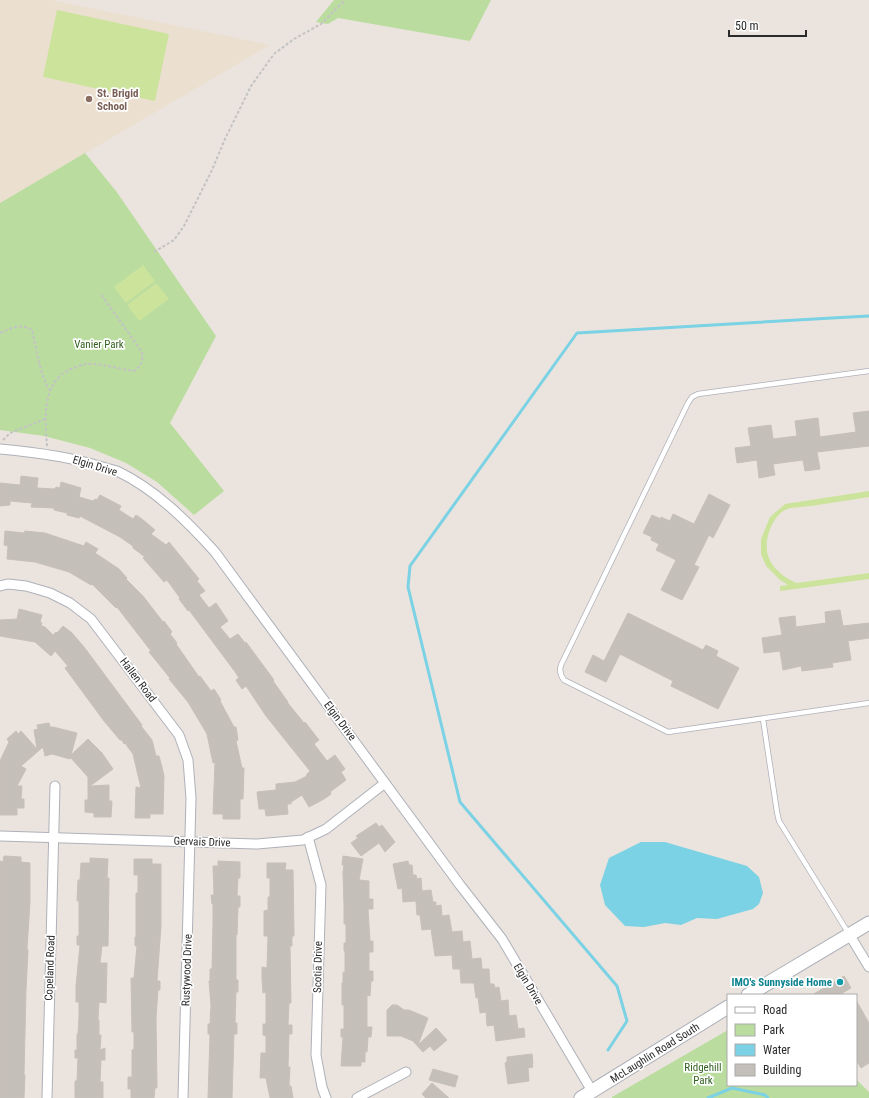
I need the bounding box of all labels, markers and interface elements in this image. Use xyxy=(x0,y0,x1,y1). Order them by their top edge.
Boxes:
scale bar xyxy=(729,12,806,38)
text: 50 m xyxy=(735,19,759,33)
place label: St. Brigid School xyxy=(97,87,138,113)
marker: St. Brigid School xyxy=(84,94,94,104)
park label: Vanier Park xyxy=(74,338,124,351)
street label: Elgin Drive xyxy=(71,453,119,479)
street label: Hallen Road xyxy=(117,655,159,705)
street label: Elgin Drive xyxy=(321,699,359,743)
street label: Gervais Drive xyxy=(173,835,231,849)
street label: Rustywood Drive xyxy=(179,934,195,1006)
street label: Copeland Road xyxy=(42,935,58,1001)
street label: Scotia Drive xyxy=(311,941,325,993)
street label: Elgin Drive xyxy=(511,961,545,1007)
place label: IMO's Sunnyside Home xyxy=(732,976,832,989)
marker: IMO's Sunnyside Home xyxy=(835,977,845,987)
legend xyxy=(727,994,857,1086)
text: Road xyxy=(763,1003,787,1017)
street label: McLaughlin Road South xyxy=(608,1020,702,1086)
text: Park xyxy=(763,1023,785,1037)
text: Water xyxy=(763,1043,791,1057)
park label: Ridgehill Park xyxy=(684,1061,722,1087)
text: Building xyxy=(763,1063,801,1077)

